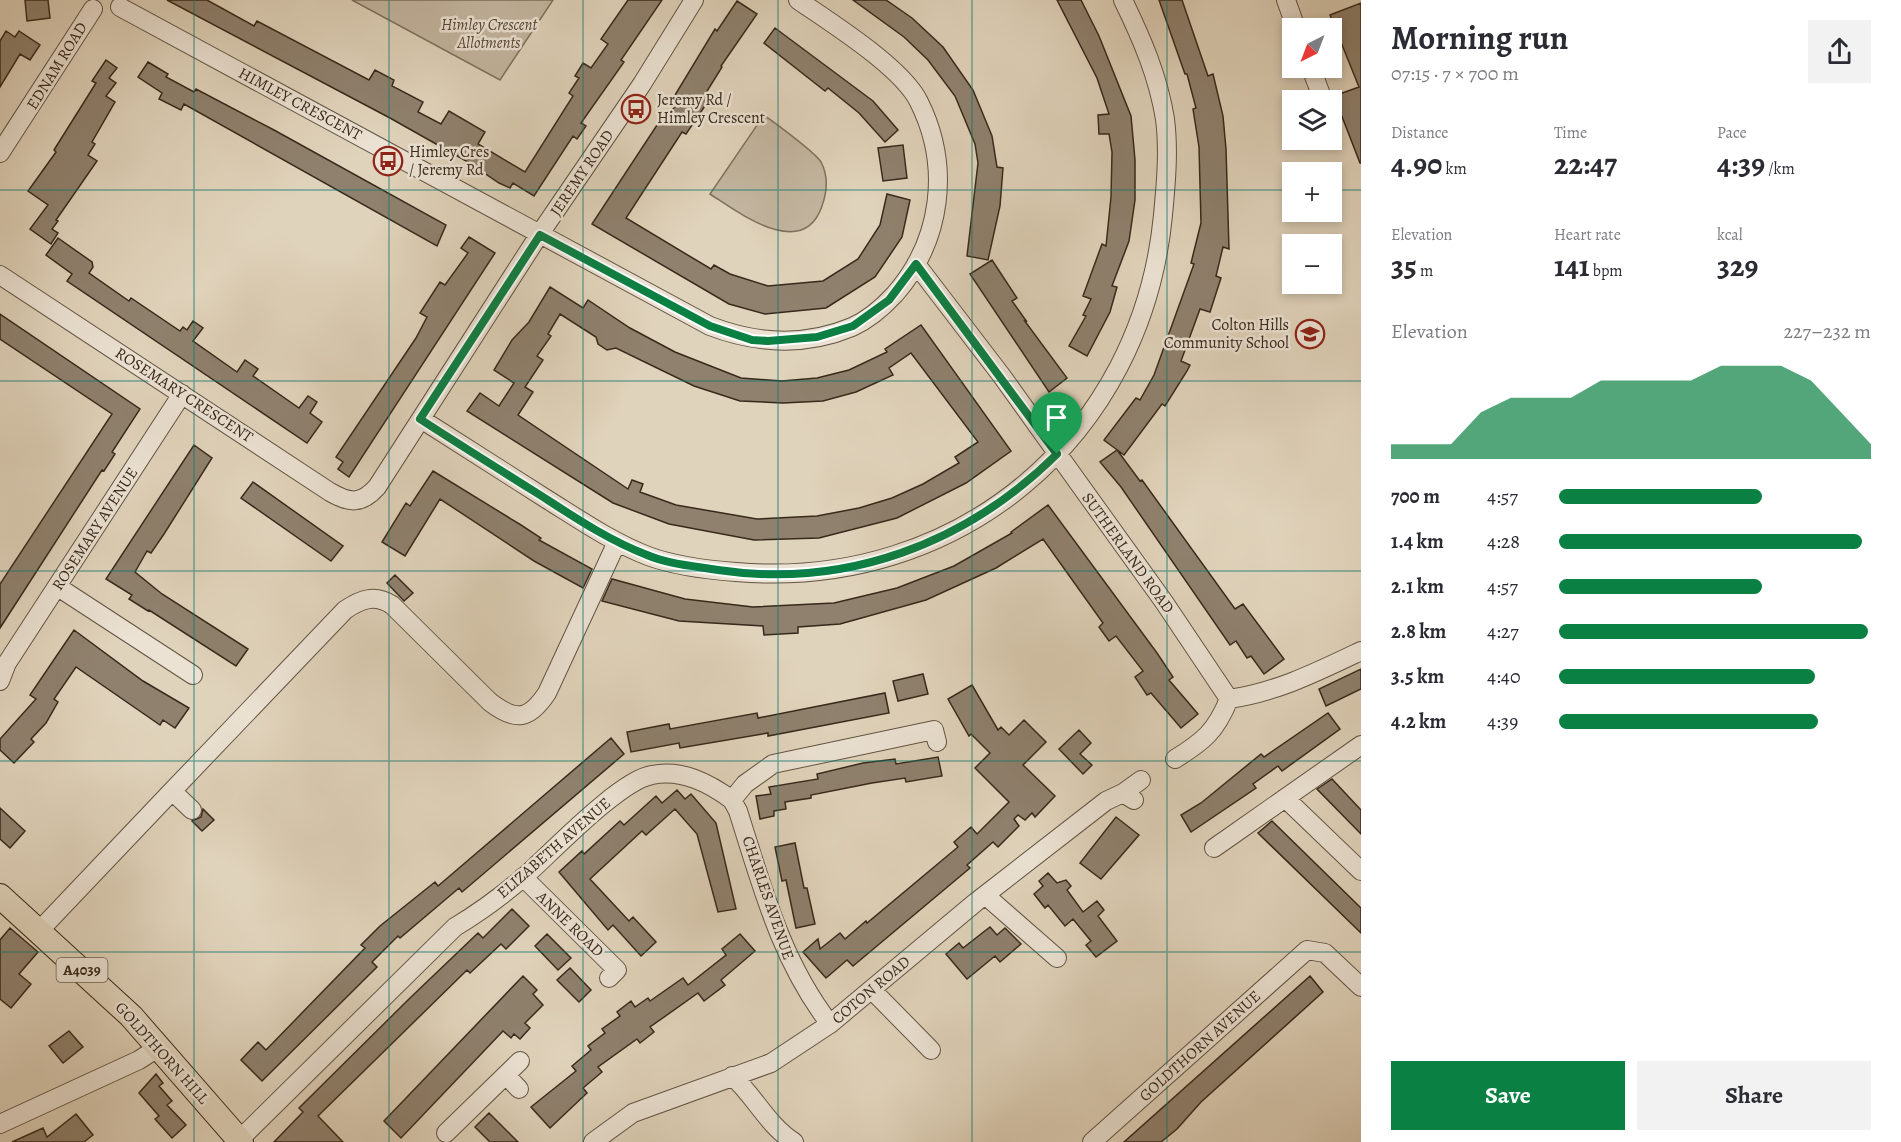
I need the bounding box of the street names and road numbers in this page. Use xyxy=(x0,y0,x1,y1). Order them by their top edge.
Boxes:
street label: EDNAM ROAD xyxy=(21,18,93,114)
street label: HIMLEY CRESCENT xyxy=(234,62,366,146)
street label: JEREMY ROAD xyxy=(545,125,619,221)
street label: ROSEMARY CRESCENT xyxy=(111,342,257,448)
street label: ROSEMARY AVENUE xyxy=(47,463,143,595)
street label: SUTHERLAND ROAD xyxy=(1077,488,1179,618)
street label: ELIZABETH AVENUE xyxy=(492,792,616,904)
street label: CHARLES AVENUE xyxy=(736,833,800,963)
street label: ANNE ROAD xyxy=(531,885,609,962)
street label: COTON ROAD xyxy=(827,951,915,1029)
road number: A4039 xyxy=(56,958,107,982)
street label: GOLDTHORN AVENUE xyxy=(1134,985,1266,1107)
street label: GOLDTHORN HILL xyxy=(110,997,214,1110)

